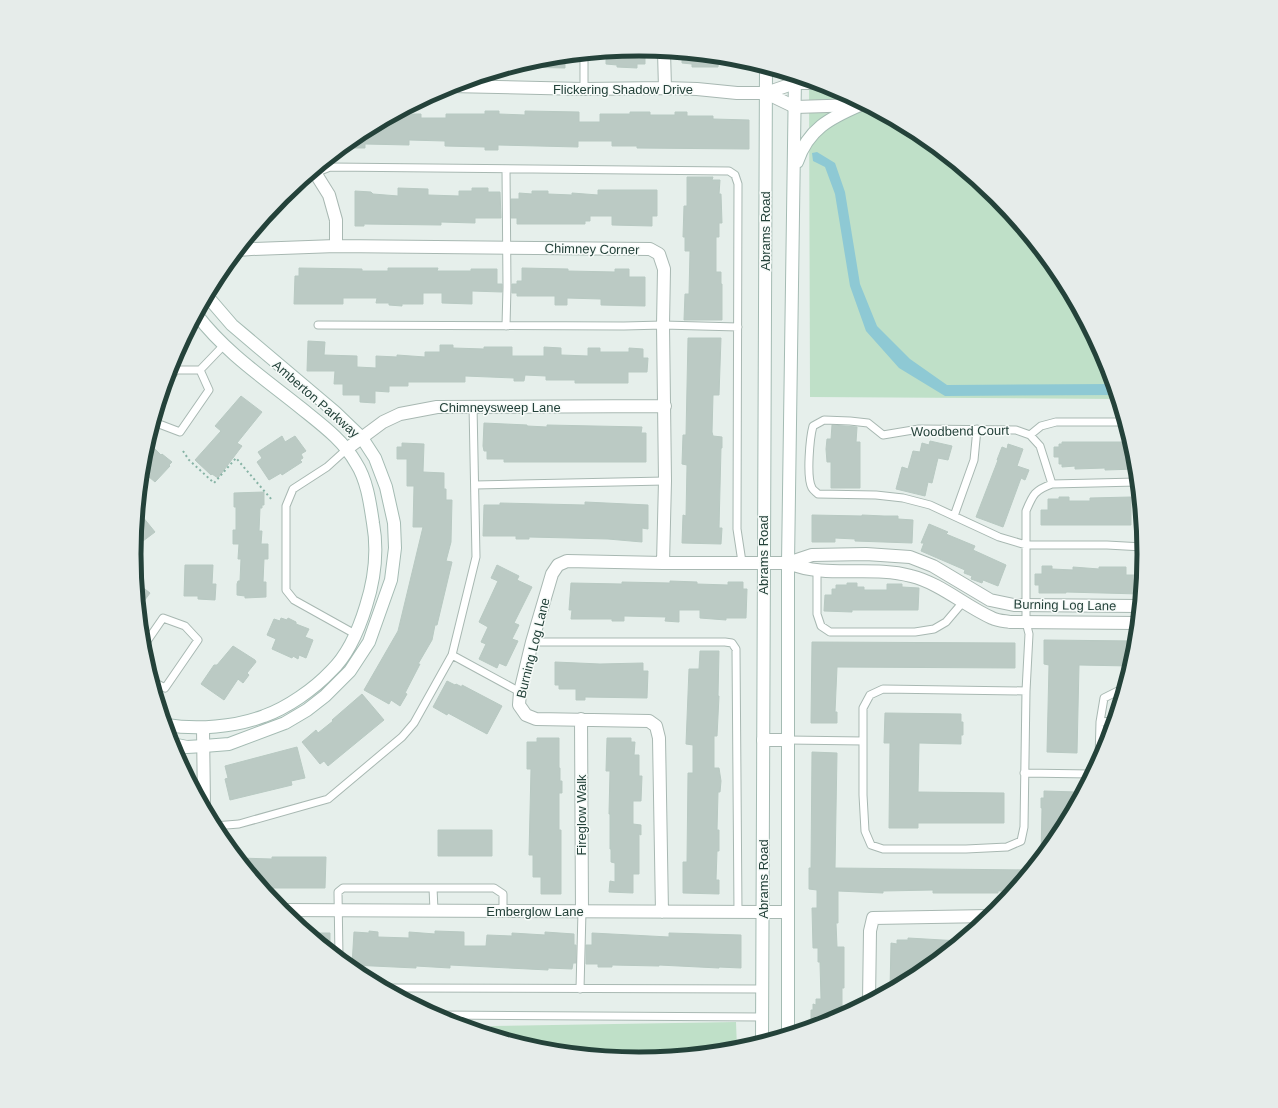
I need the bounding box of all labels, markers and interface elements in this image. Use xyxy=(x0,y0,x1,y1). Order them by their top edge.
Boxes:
street label: Flickering Shadow Drive xyxy=(553,82,693,97)
street label: Abrams Road xyxy=(758,191,773,271)
street label: Chimney Corner xyxy=(545,241,640,257)
street label: Amberton Parkway xyxy=(270,357,363,441)
street label: Chimneysweep Lane xyxy=(439,400,561,415)
street label: Woodbend Court xyxy=(911,423,1010,439)
street label: Abrams Road xyxy=(756,515,771,595)
street label: Burning Log Lane xyxy=(513,596,553,700)
street label: Burning Log Lane xyxy=(1014,597,1116,613)
street label: Fireglow Walk xyxy=(574,774,589,856)
street label: Abrams Road xyxy=(756,839,771,919)
street label: Emberglow Lane xyxy=(486,904,584,919)

